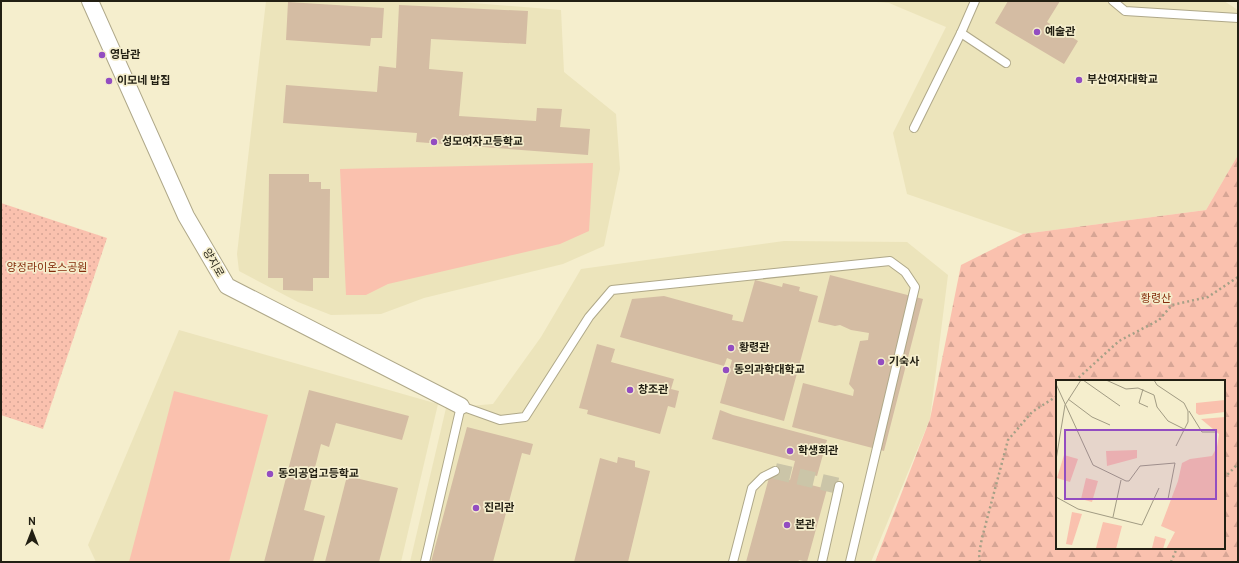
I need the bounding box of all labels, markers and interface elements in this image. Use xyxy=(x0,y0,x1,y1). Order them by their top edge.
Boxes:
place label: 예술관 xyxy=(1045,25,1075,39)
marker: 예술관 xyxy=(1032,27,1042,37)
place label: 영남관 xyxy=(110,48,140,62)
marker: 영남관 xyxy=(97,50,107,60)
place label: 부산여자대학교 xyxy=(1087,73,1158,87)
place label: 이모네 밥집 xyxy=(117,74,170,88)
marker: 부산여자대학교 xyxy=(1074,75,1084,85)
marker: 이모네 밥집 xyxy=(104,76,114,86)
place label: 성모여자고등학교 xyxy=(442,135,523,149)
marker: 성모여자고등학교 xyxy=(429,137,439,147)
street label: 양지로 xyxy=(199,246,227,280)
park label: 양정라이온스공원 xyxy=(7,261,87,275)
park label: 황령산 xyxy=(1141,292,1171,306)
place label: 황령관 xyxy=(739,341,769,355)
marker: 황령관 xyxy=(726,343,736,353)
place label: 기숙사 xyxy=(889,355,919,369)
marker: 기숙사 xyxy=(876,357,886,367)
place label: 동의과학대학교 xyxy=(734,363,805,377)
marker: 동의과학대학교 xyxy=(721,365,731,375)
inset map xyxy=(1056,380,1225,549)
place label: 창조관 xyxy=(638,383,668,397)
marker: 창조관 xyxy=(625,385,635,395)
place label: 학생회관 xyxy=(798,444,838,458)
marker: 학생회관 xyxy=(785,446,795,456)
place label: 동의공업고등학교 xyxy=(278,467,359,481)
marker: 동의공업고등학교 xyxy=(265,469,275,479)
place label: 진리관 xyxy=(484,501,514,515)
marker: 진리관 xyxy=(471,503,481,513)
north arrow xyxy=(12,511,52,551)
text: N xyxy=(28,515,36,529)
place label: 본관 xyxy=(795,518,815,532)
marker: 본관 xyxy=(782,520,792,530)

